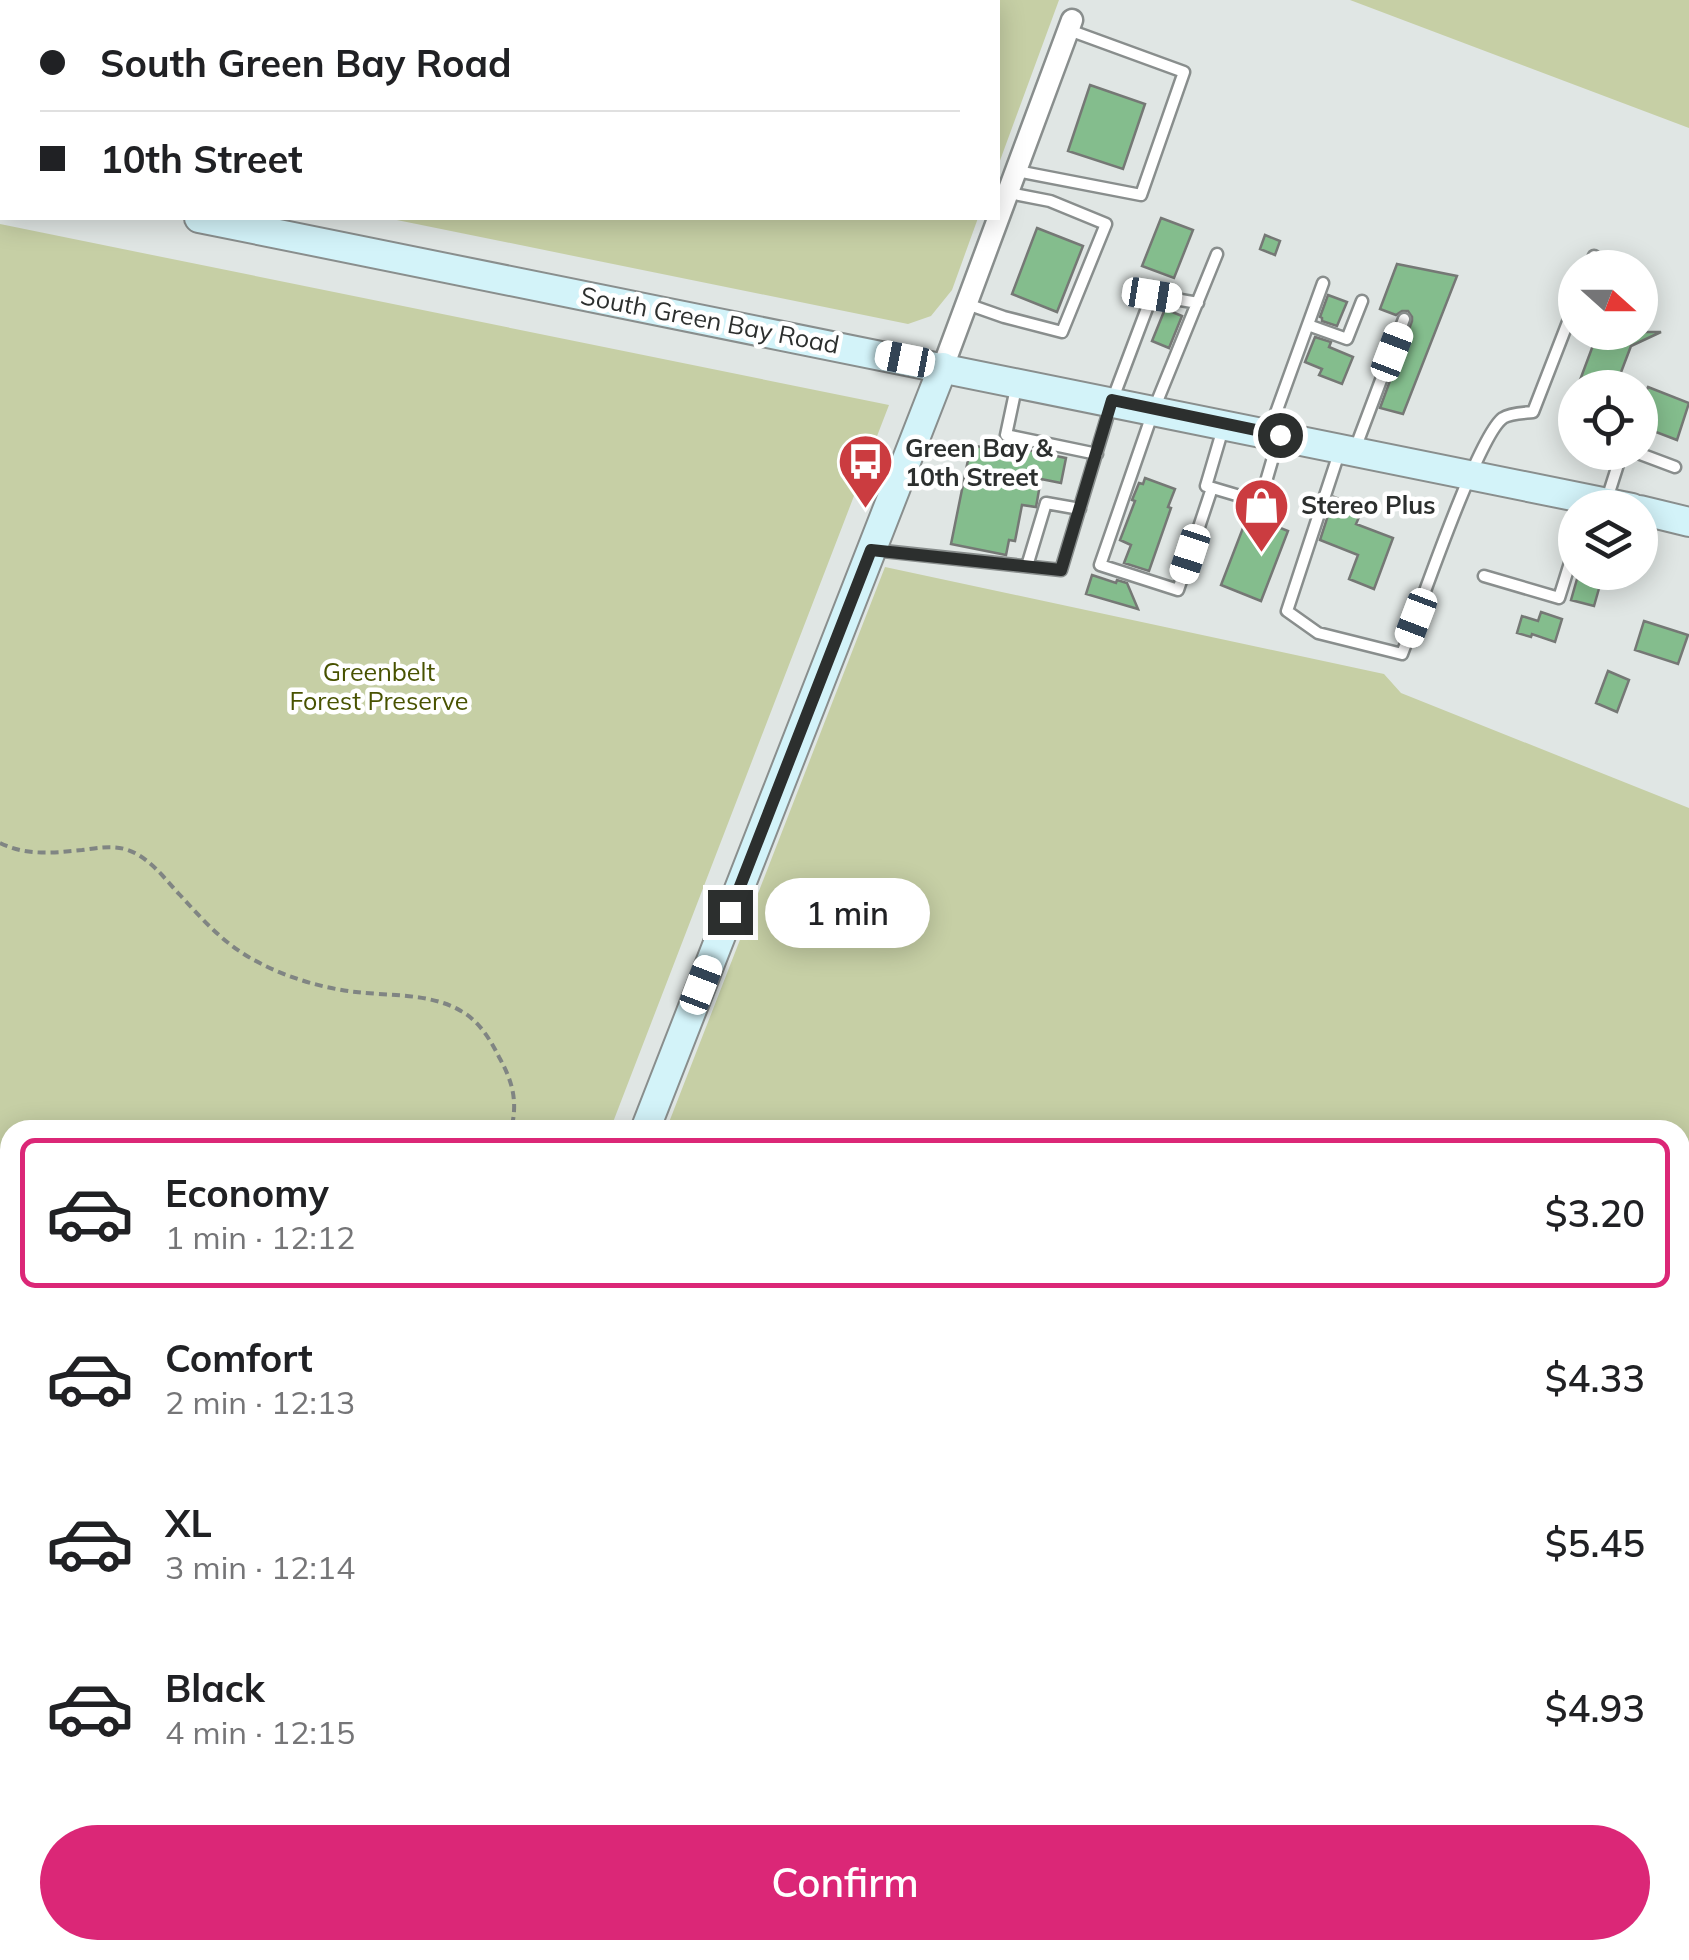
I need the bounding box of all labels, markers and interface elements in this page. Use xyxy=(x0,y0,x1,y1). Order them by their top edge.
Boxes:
text: South Green Bay Road xyxy=(100,39,512,87)
text: 10th Street xyxy=(100,135,303,183)
north arrow xyxy=(1558,250,1658,350)
map controls xyxy=(1558,250,1658,590)
car xyxy=(1120,275,1184,315)
street label: South Green Bay Road xyxy=(578,279,842,360)
car xyxy=(1367,319,1417,385)
car xyxy=(873,339,937,379)
button: locate xyxy=(1558,370,1658,470)
route start xyxy=(1258,413,1303,458)
bus stop icon: Green Bay & 10th Street xyxy=(836,432,896,511)
place label: Green Bay & 10th Street xyxy=(905,432,1054,492)
shop icon: Stereo Plus xyxy=(1232,475,1292,554)
place label: Stereo Plus xyxy=(1301,489,1436,520)
button: layers xyxy=(1558,490,1658,590)
car xyxy=(1166,521,1214,587)
car xyxy=(1391,585,1441,651)
park label: Greenbelt Forest Preserve xyxy=(290,656,468,716)
callout: 1 min xyxy=(765,877,930,947)
route end xyxy=(708,890,753,935)
text: 1 min xyxy=(806,893,889,933)
car xyxy=(676,952,726,1018)
icon: car xyxy=(45,1168,135,1258)
text: Economy xyxy=(165,1169,329,1217)
text: $3.20 xyxy=(1545,1189,1645,1237)
text: 1 min · 12:12 xyxy=(165,1217,355,1257)
icon: car xyxy=(45,1333,135,1423)
text: Comfort xyxy=(165,1334,313,1382)
text: $4.33 xyxy=(1545,1354,1645,1402)
text: 2 min · 12:13 xyxy=(165,1382,355,1422)
icon: car xyxy=(45,1498,135,1588)
text: XL xyxy=(165,1499,212,1547)
text: $5.45 xyxy=(1545,1519,1645,1567)
text: 3 min · 12:14 xyxy=(165,1547,355,1587)
icon: car xyxy=(45,1663,135,1753)
text: Black xyxy=(165,1664,265,1712)
text: $4.93 xyxy=(1545,1684,1645,1732)
text: 4 min · 12:15 xyxy=(165,1712,355,1752)
button: Confirm xyxy=(40,1825,1650,1940)

